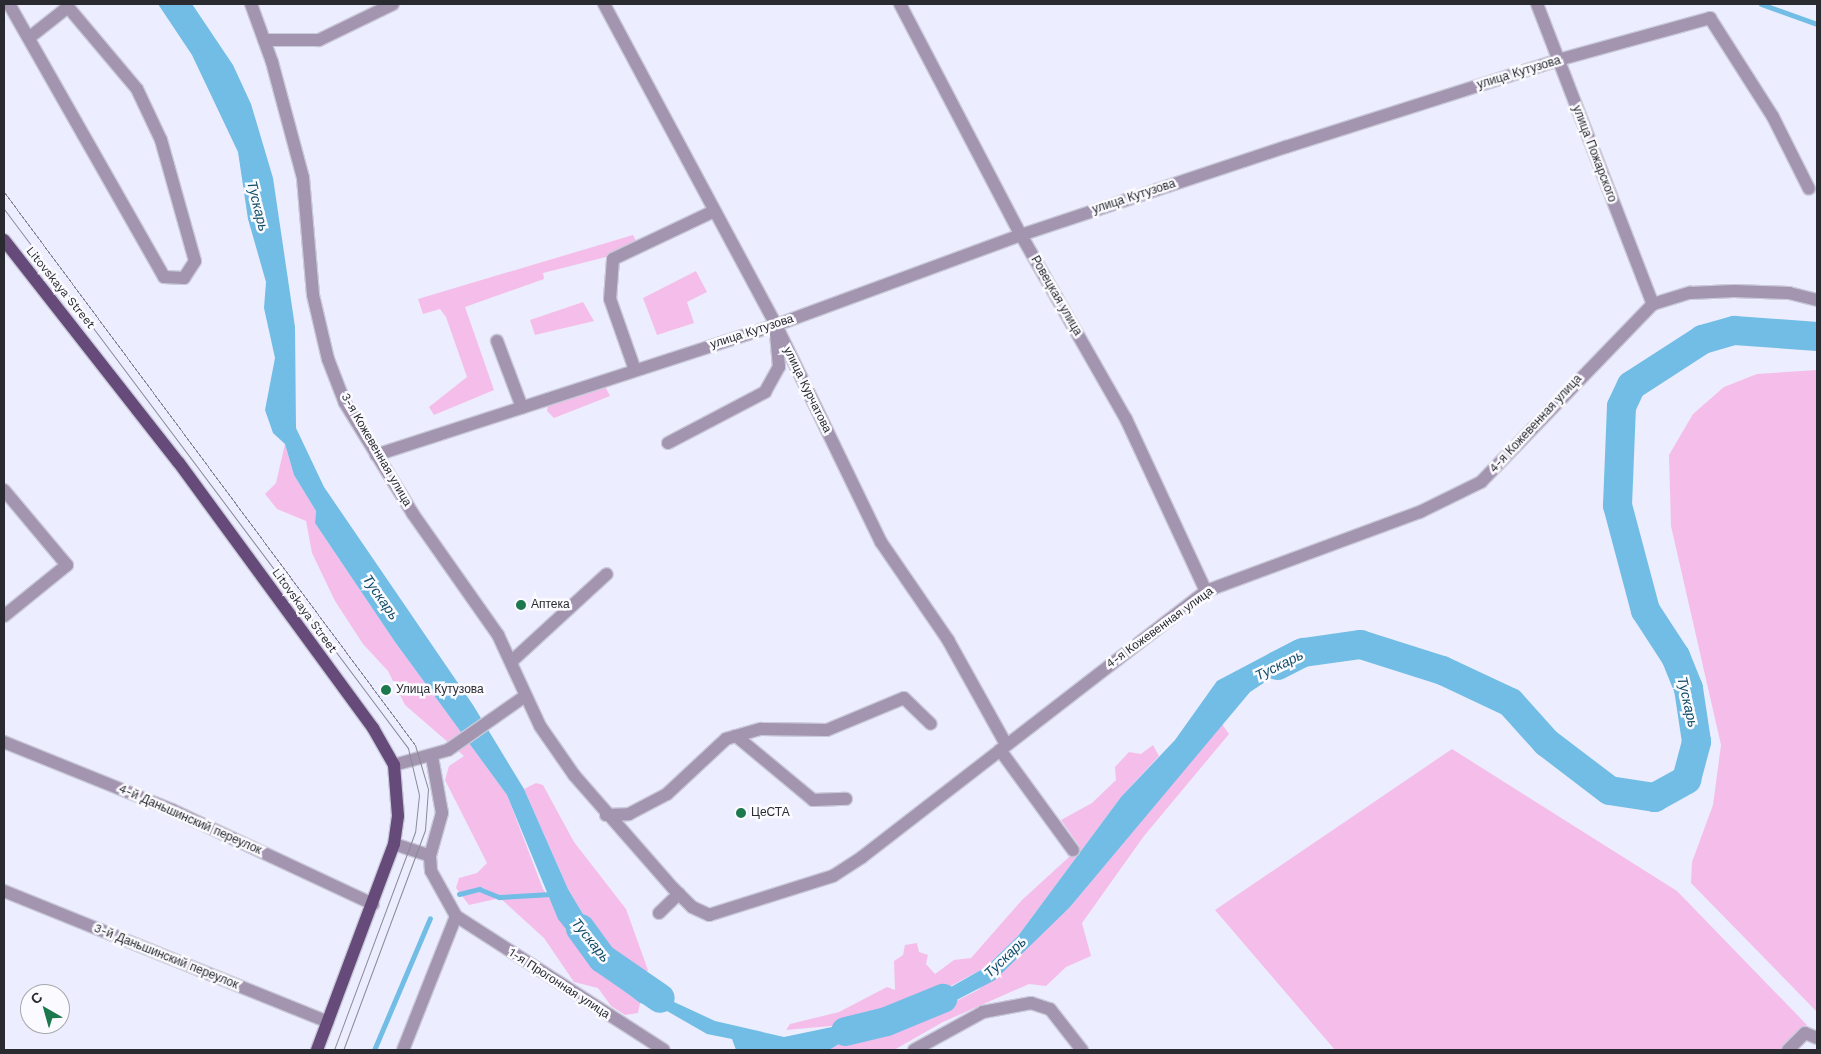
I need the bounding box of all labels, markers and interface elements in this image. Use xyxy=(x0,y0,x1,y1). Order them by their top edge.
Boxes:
street label: улица Кутузова xyxy=(1475,53,1563,93)
street label: улица Пожарского xyxy=(1569,104,1619,204)
street label: улица Кутузова xyxy=(1091,177,1177,217)
water label: Тускарь xyxy=(244,179,272,233)
street label: Litovskaya Street xyxy=(23,244,97,332)
street label: Ровецкая улица xyxy=(1027,254,1085,338)
street label: улица Кутузова xyxy=(709,312,795,352)
street label: улица Курчатова xyxy=(780,345,834,435)
street label: 4-я Кожевенная улица xyxy=(1487,372,1585,476)
street label: 3-я Кожевенная улица xyxy=(338,391,414,509)
street label: Litovskaya Street xyxy=(268,566,340,656)
water label: Тускарь xyxy=(359,571,403,623)
street label: 4-я Кожевенная улица xyxy=(1104,584,1216,672)
place label: Аптека xyxy=(531,598,570,612)
marker: Аптека xyxy=(515,599,527,611)
water label: Тускарь xyxy=(1252,646,1306,684)
water label: Тускарь xyxy=(1674,675,1702,729)
place label: Улица Кутузова xyxy=(396,683,484,697)
marker: Улица Кутузова xyxy=(380,684,392,696)
street label: 4-й Даньшинский переулок xyxy=(116,782,264,858)
place label: ЦеСТА xyxy=(751,806,790,820)
marker: ЦеСТА xyxy=(735,807,747,819)
water label: Тускарь xyxy=(568,915,614,965)
street label: 3-й Даньшинский переулок xyxy=(92,921,240,993)
water label: Тускарь xyxy=(981,933,1029,981)
street label: 1-я Прогонная улица xyxy=(506,946,612,1022)
north arrow xyxy=(20,984,70,1034)
text: С xyxy=(27,989,45,1007)

